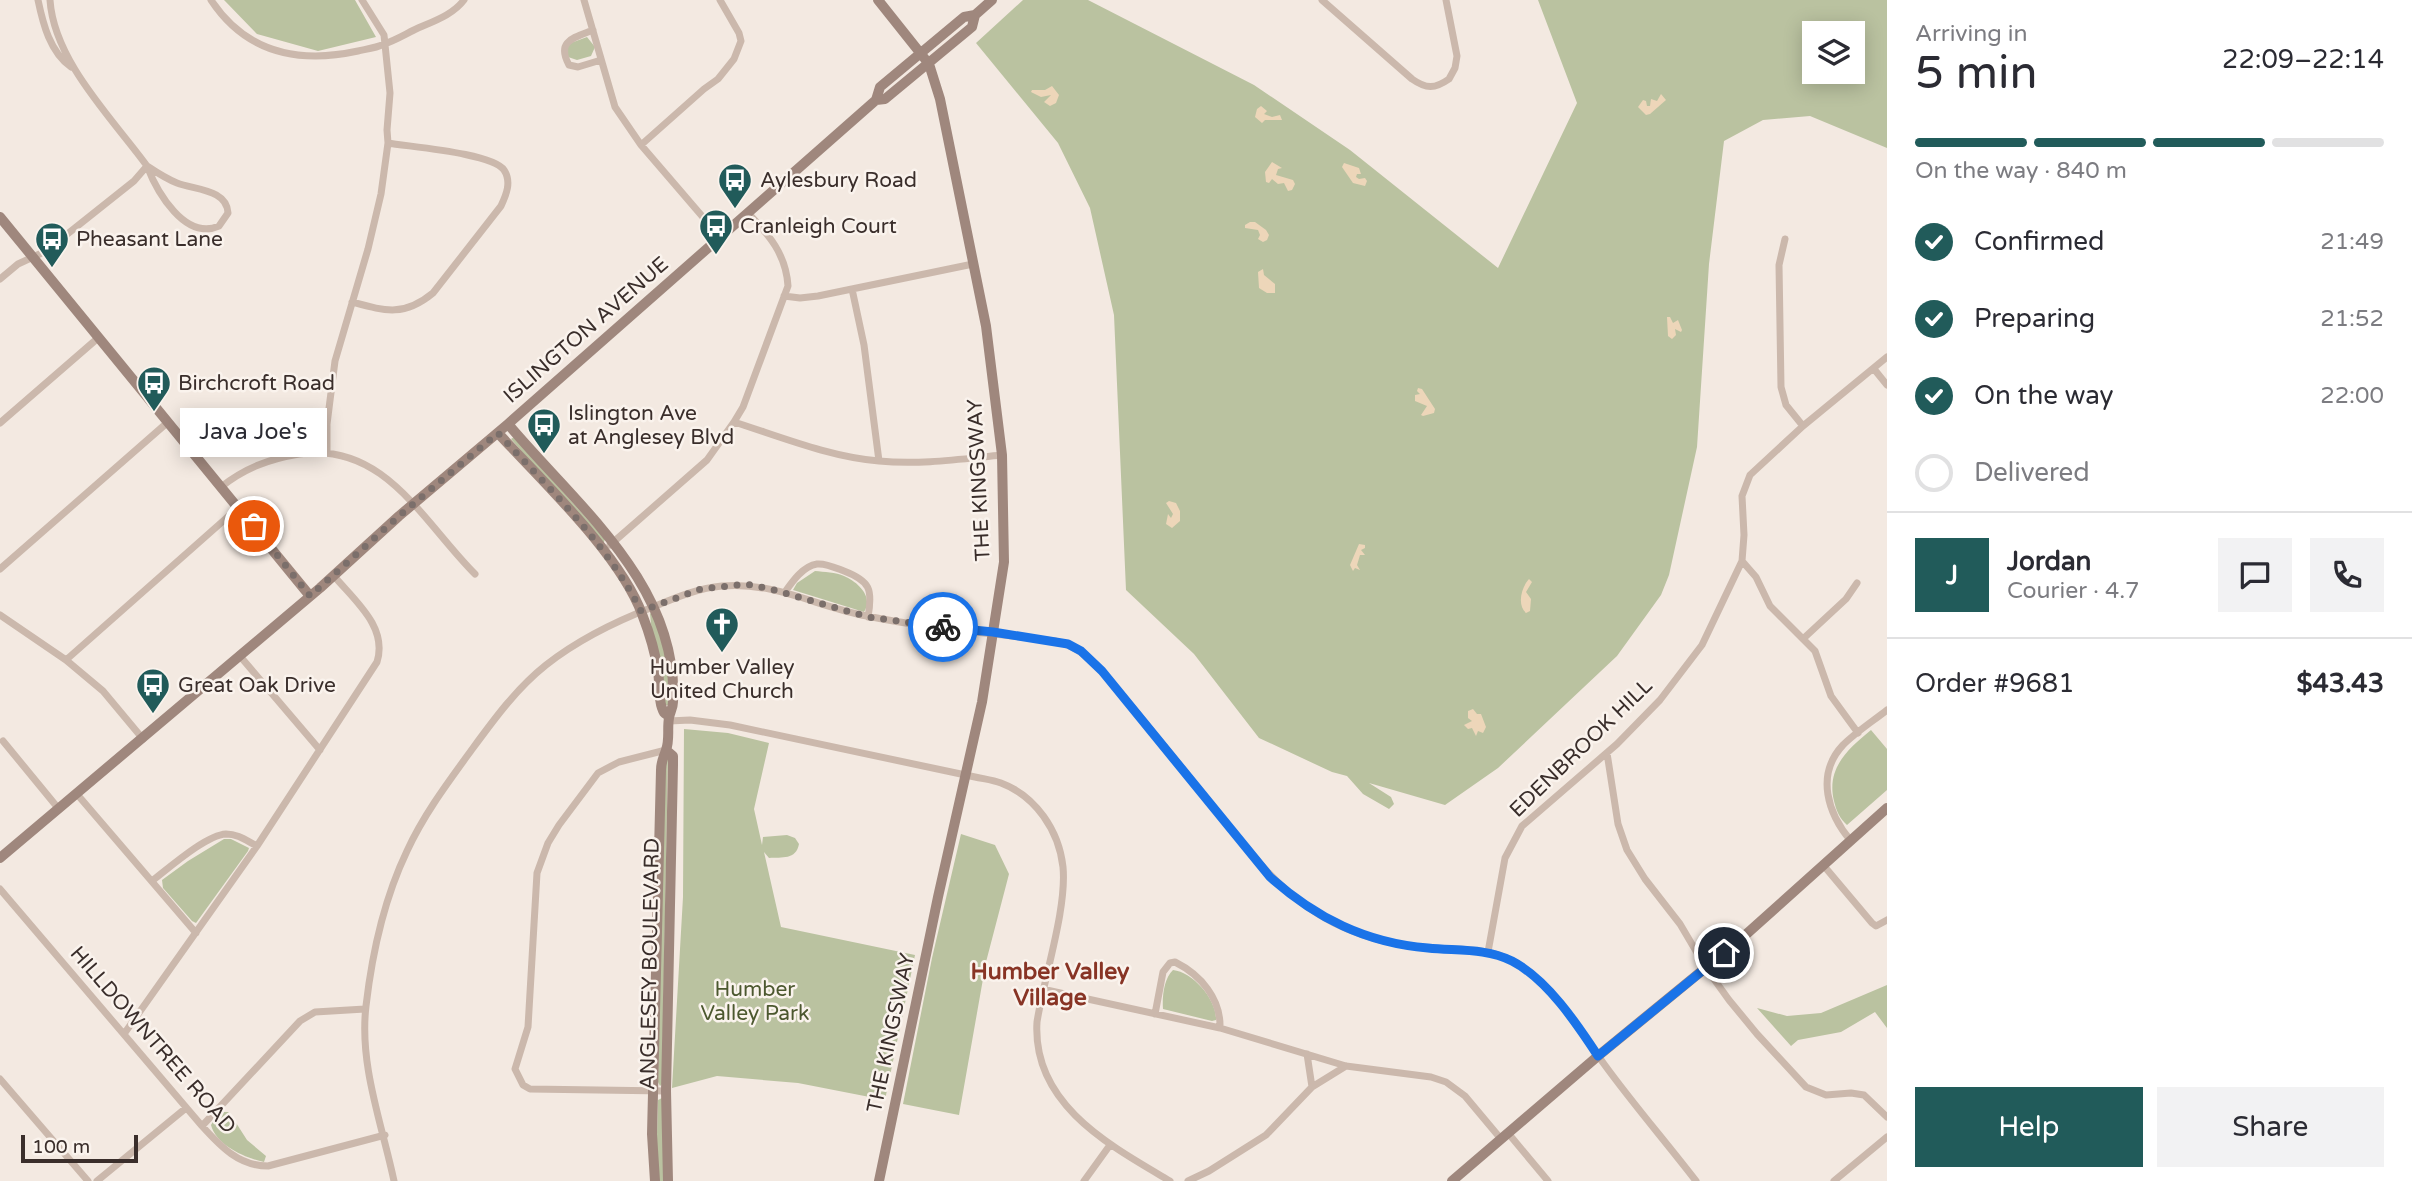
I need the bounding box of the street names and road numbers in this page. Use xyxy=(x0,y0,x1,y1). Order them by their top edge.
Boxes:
street label: ISLINGTON AVENUE xyxy=(498,252,674,408)
street label: THE KINGSWAY xyxy=(962,398,996,562)
street label: EDENBROOK HILL xyxy=(1504,673,1658,823)
street label: ANGLESEY BOULEVARD xyxy=(635,838,665,1090)
street label: HILLDOWNTREE ROAD xyxy=(65,941,241,1139)
street label: THE KINGSWAY xyxy=(862,951,920,1115)

